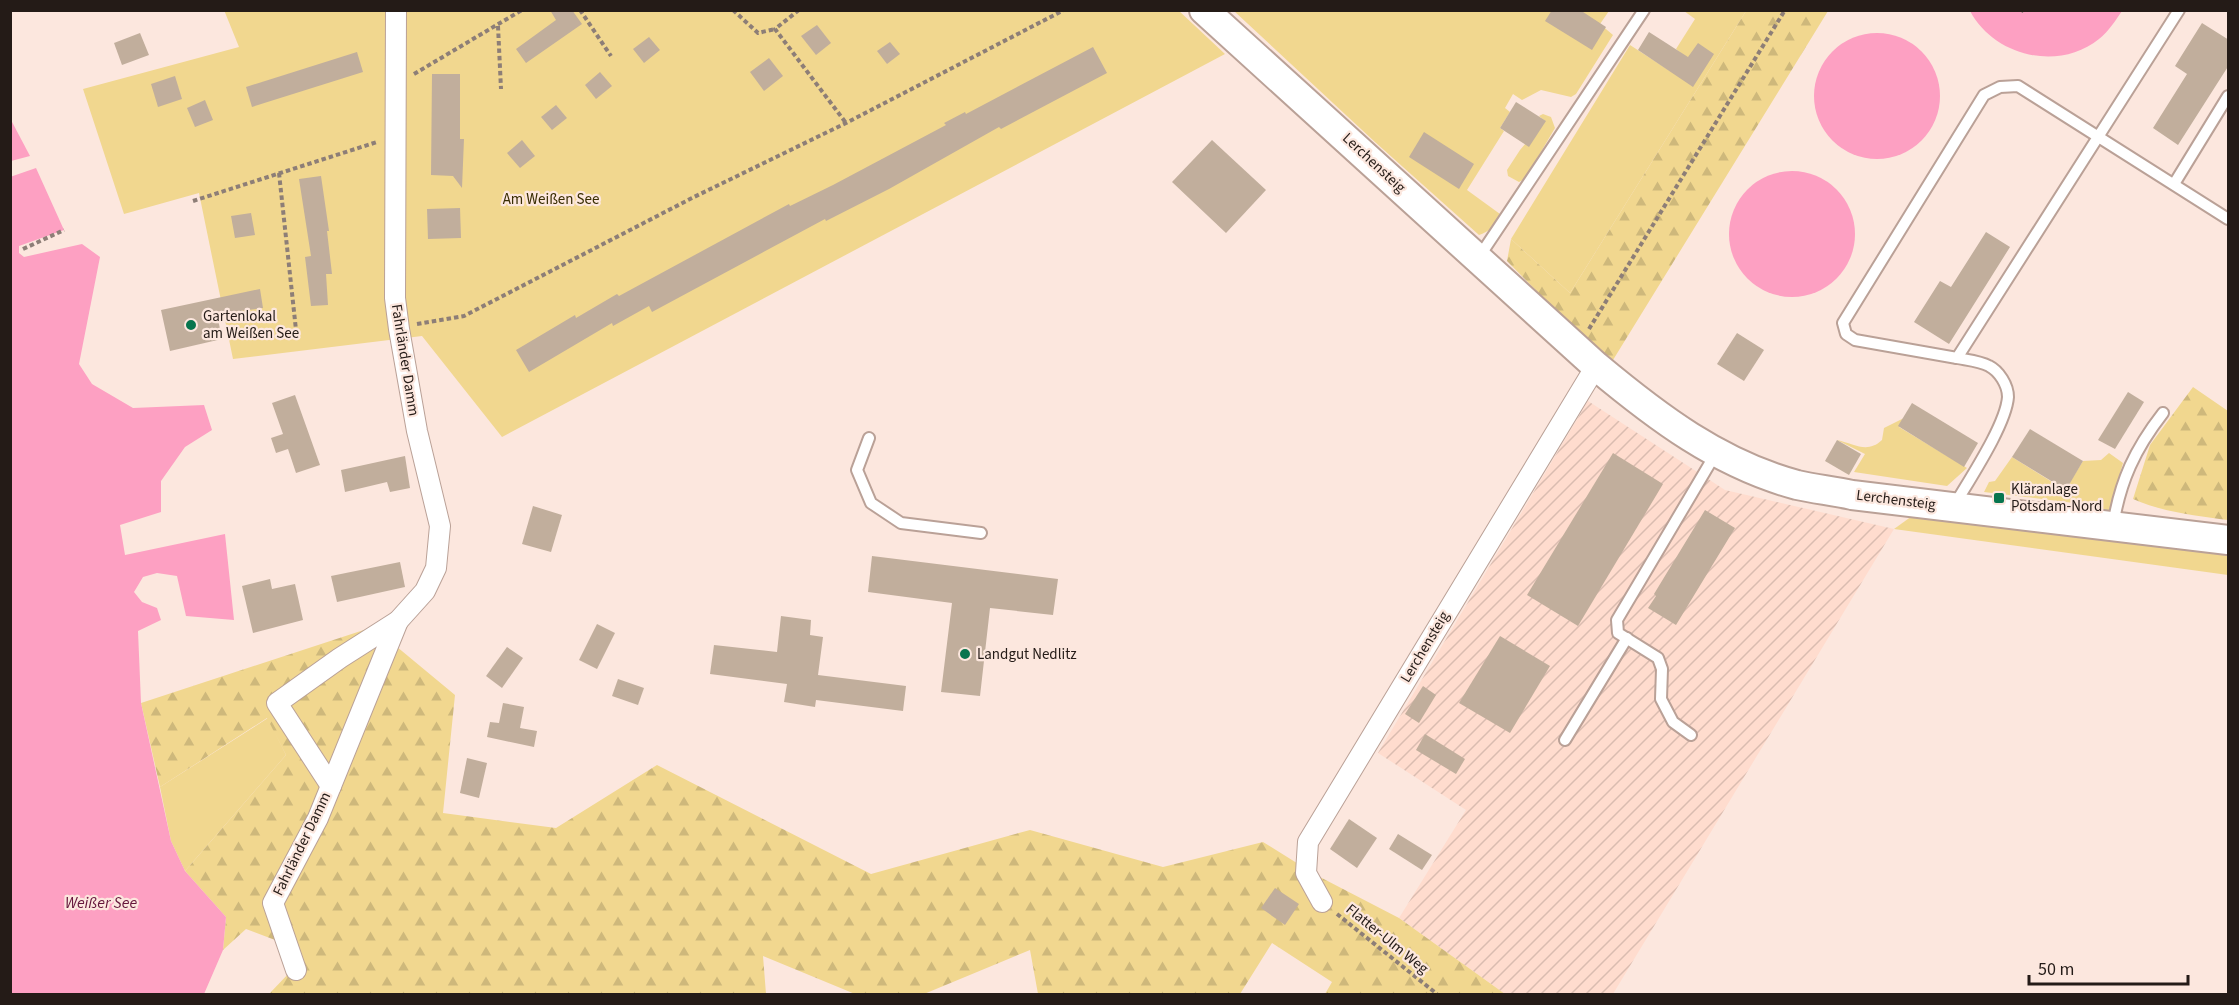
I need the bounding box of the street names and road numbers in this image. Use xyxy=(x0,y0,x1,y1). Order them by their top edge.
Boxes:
street label: Lerchensteig xyxy=(1338,128,1411,198)
street label: Fahrländer Damm xyxy=(386,303,424,417)
street label: Lerchensteig xyxy=(1855,485,1937,515)
street label: Lerchensteig xyxy=(1395,607,1455,687)
street label: Fahrländer Damm xyxy=(268,789,336,899)
street label: Flatter-Ulm Weg xyxy=(1341,899,1433,979)

